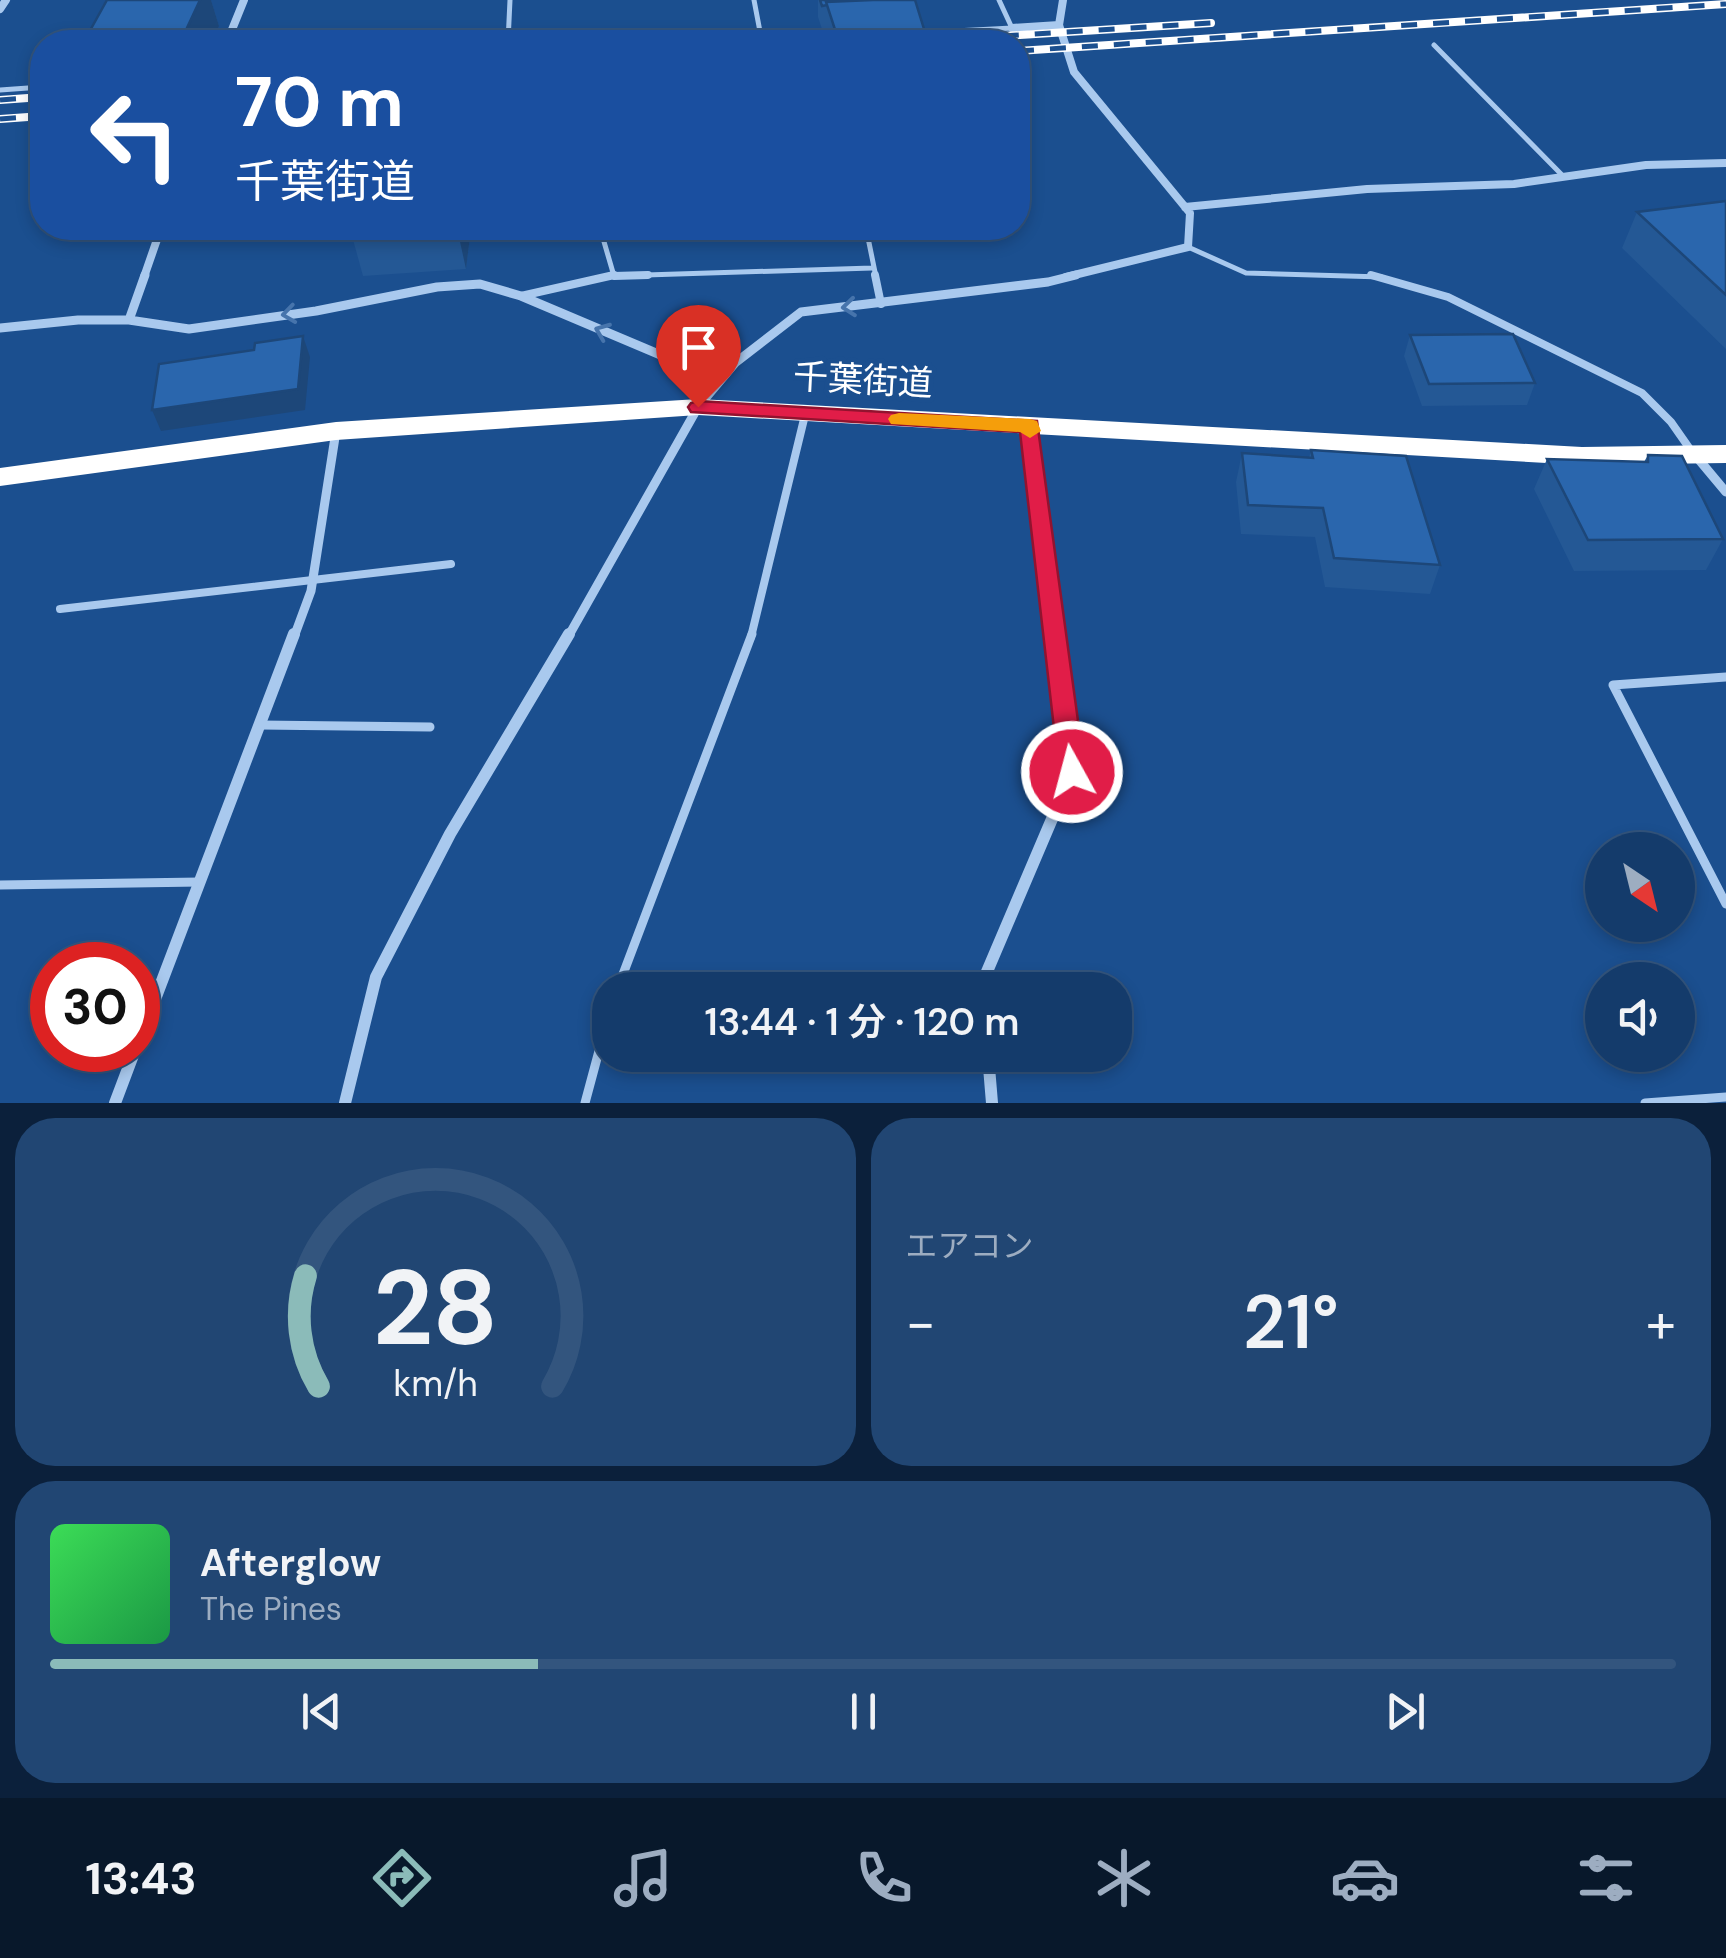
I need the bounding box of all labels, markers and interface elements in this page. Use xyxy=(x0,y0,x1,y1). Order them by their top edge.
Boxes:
text: 70 m xyxy=(235,57,404,148)
icon: left xyxy=(70,70,200,200)
text: 千葉街道 xyxy=(235,152,415,211)
one-way arrow xyxy=(840,296,856,317)
one-way arrow xyxy=(280,303,297,324)
pin xyxy=(656,305,741,408)
icon: arrive xyxy=(671,320,726,375)
one-way arrow xyxy=(595,322,612,342)
street label: 千葉街道 xyxy=(792,353,934,407)
position arrow xyxy=(1020,720,1124,824)
north arrow xyxy=(1585,832,1695,942)
map controls xyxy=(1585,832,1695,1072)
speed limit sign: 30 xyxy=(30,942,160,1072)
button: sound xyxy=(1585,962,1695,1072)
text: 13:44 · 1 分 · 120 m xyxy=(705,997,1020,1047)
text: エアコン xyxy=(906,1225,1034,1267)
text: 28 xyxy=(373,1241,498,1376)
text: 21° xyxy=(1243,1274,1339,1371)
text: − xyxy=(906,1287,936,1359)
text: + xyxy=(1646,1287,1676,1359)
text: km/h xyxy=(393,1361,477,1407)
text: Afterglow xyxy=(200,1538,381,1588)
text: The Pines xyxy=(200,1588,342,1630)
icon: previous xyxy=(294,1684,349,1739)
icon: pause xyxy=(836,1684,891,1739)
icon: next xyxy=(1378,1684,1433,1739)
icon: directions xyxy=(367,1843,437,1913)
icon: music xyxy=(608,1843,678,1913)
icon: phone xyxy=(849,1843,919,1913)
icon: climate xyxy=(1089,1843,1159,1913)
icon: car xyxy=(1330,1843,1400,1913)
icon: filters xyxy=(1571,1843,1641,1913)
text: 13:43 xyxy=(85,1849,197,1908)

